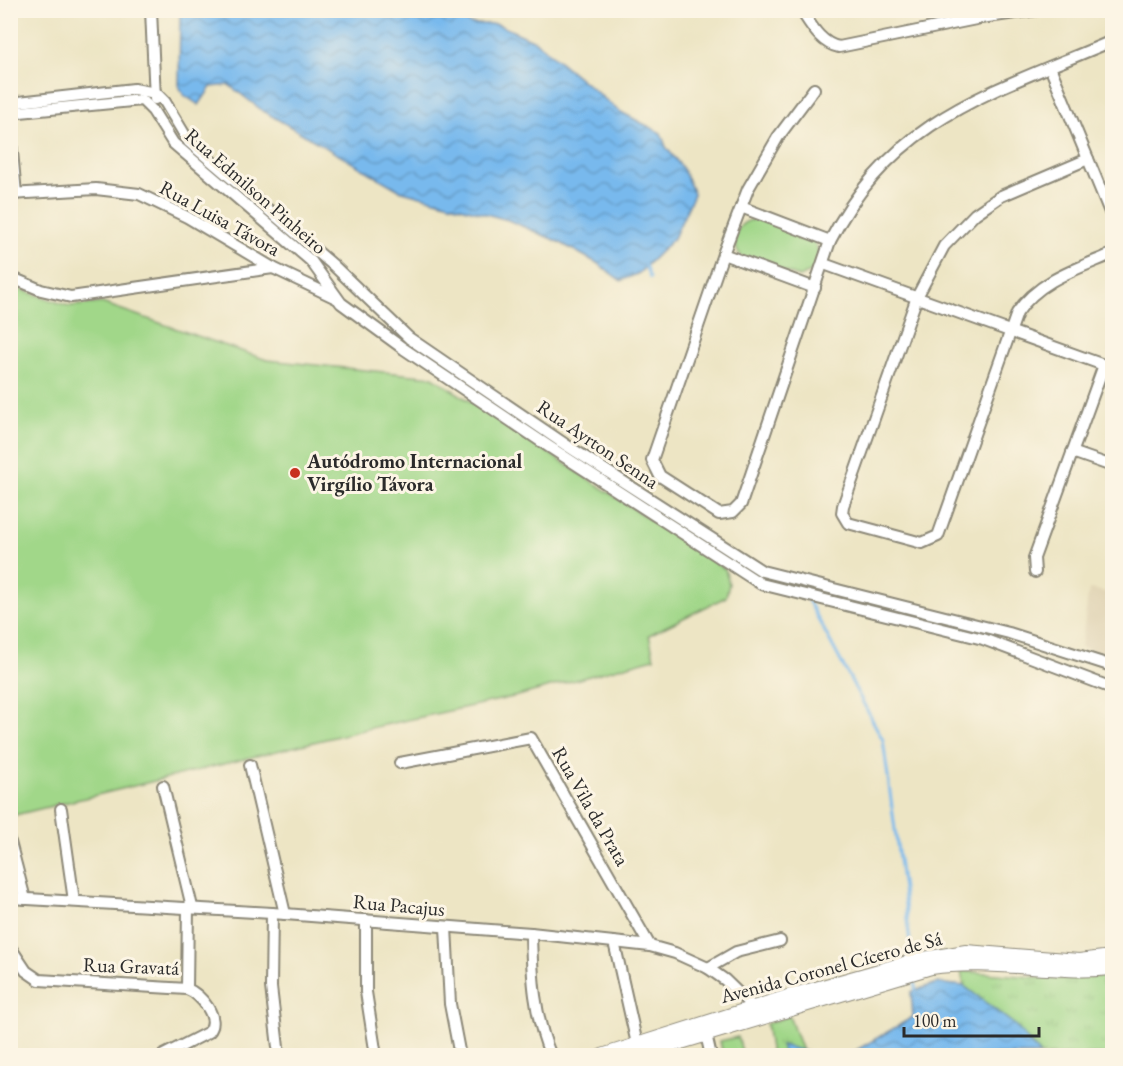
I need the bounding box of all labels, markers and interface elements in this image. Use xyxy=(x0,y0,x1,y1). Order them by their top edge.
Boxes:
street label: Rua Edmilson Pinheiro xyxy=(180,122,333,260)
street label: Rua Luisa Távora xyxy=(155,174,285,262)
street label: Rua Ayrton Senna xyxy=(532,394,664,494)
place label: Autódromo Internacional Virgílio Távora xyxy=(306,448,523,497)
marker: Autódromo Internacional Virgílio Távora xyxy=(288,466,302,480)
street label: Rua Vila da Prata xyxy=(546,742,636,870)
street label: Rua Pacajus xyxy=(352,888,446,922)
street label: Avenida Coronel Cícero de Sá xyxy=(716,925,945,1009)
street label: Rua Gravatá xyxy=(82,951,180,981)
scale bar xyxy=(904,1000,1039,1038)
text: 100 m xyxy=(913,1009,957,1032)

